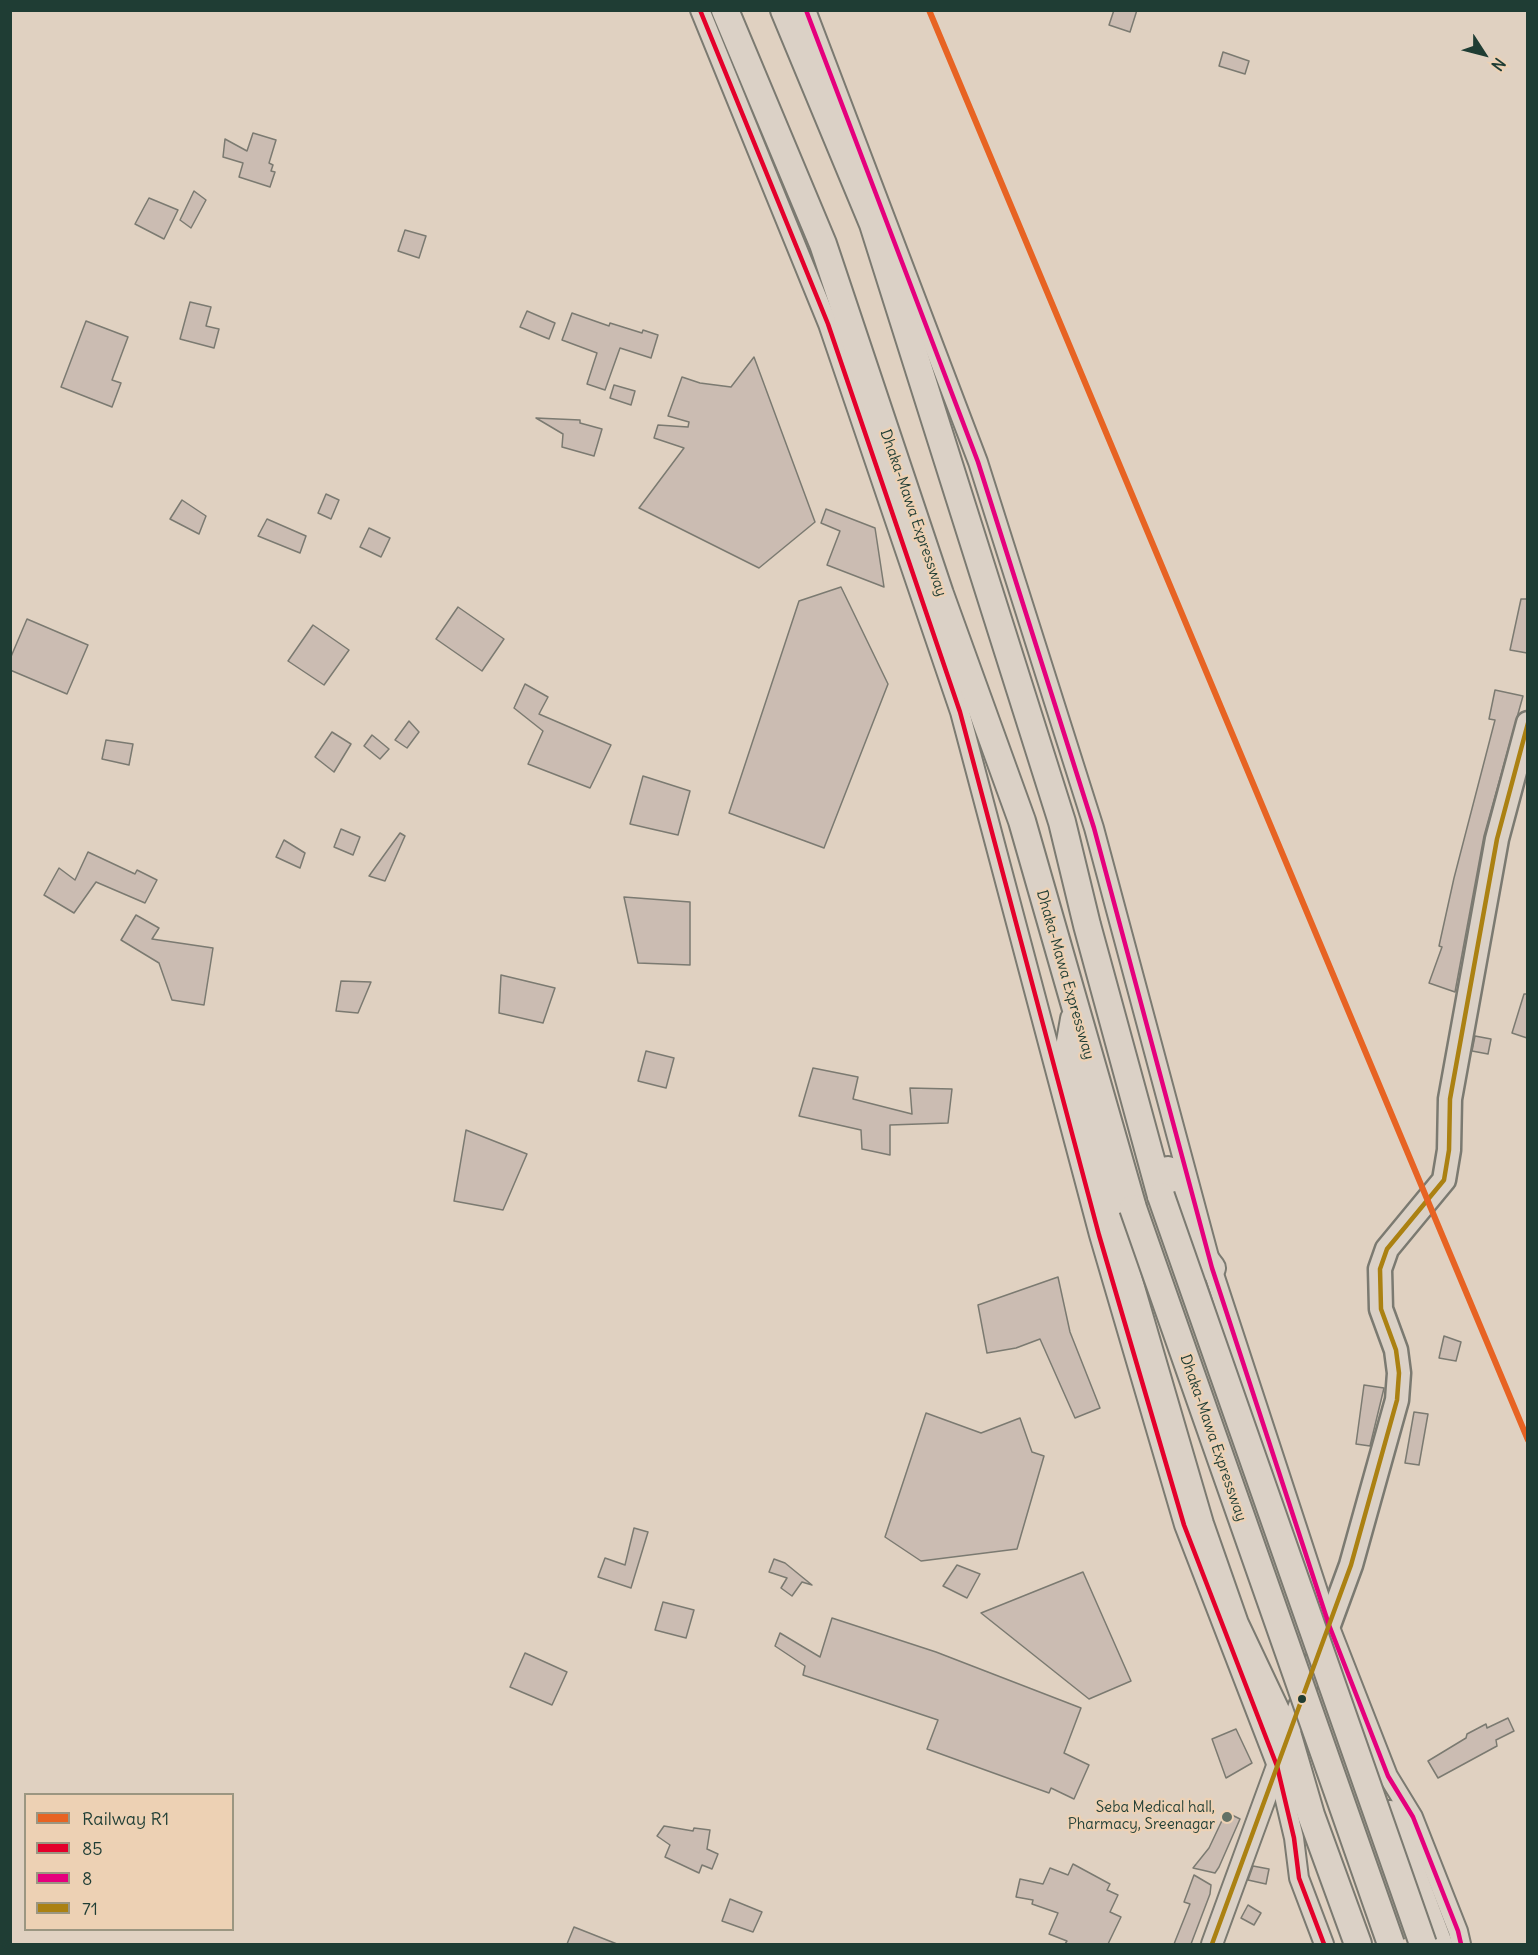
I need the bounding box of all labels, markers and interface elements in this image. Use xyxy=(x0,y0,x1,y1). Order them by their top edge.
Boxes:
north arrow xyxy=(1454,24,1514,84)
text: N xyxy=(1487,54,1510,75)
street label: Dhaka-Mawa Expressway xyxy=(876,427,950,599)
street label: Dhaka-Mawa Expressway xyxy=(1032,888,1098,1062)
street label: Dhaka-Mawa Expressway xyxy=(1176,1352,1250,1524)
unlabelled marker xyxy=(1296,1693,1308,1705)
legend xyxy=(24,1793,234,1931)
place label: Seba Medical hall, Pharmacy, Sreenagar xyxy=(1068,1799,1215,1834)
text: Railway R1 xyxy=(82,1807,169,1830)
marker: Seba Medical hall, Pharmacy, Sreenagar xyxy=(1220,1810,1234,1824)
text: 85 xyxy=(82,1837,103,1860)
text: 8 xyxy=(82,1867,92,1890)
text: 71 xyxy=(82,1897,98,1920)

